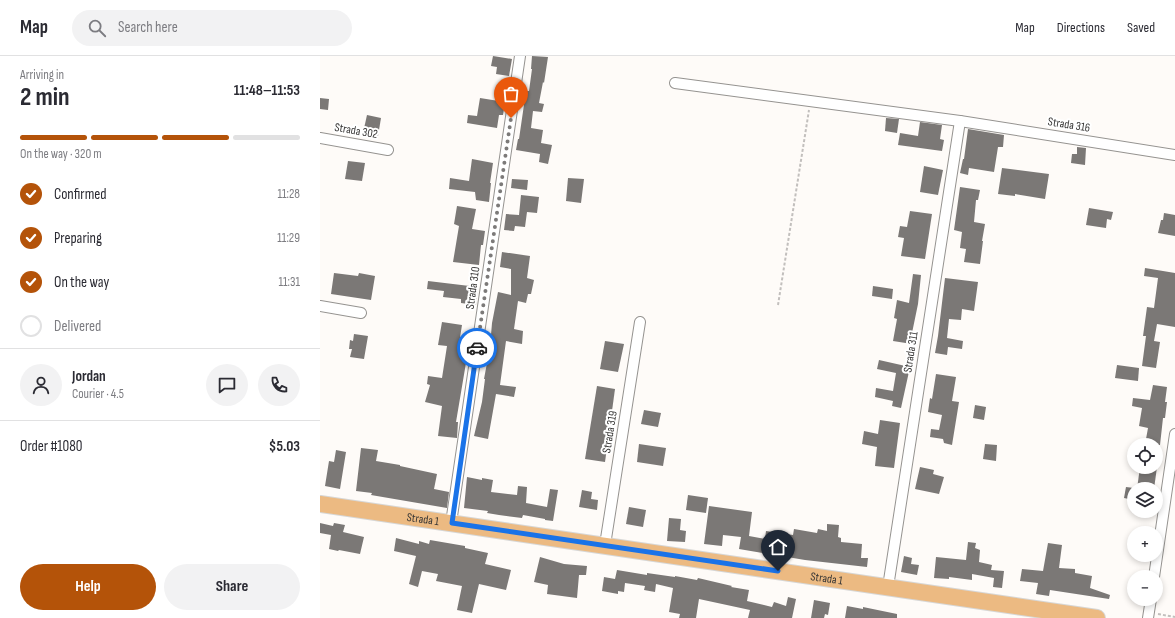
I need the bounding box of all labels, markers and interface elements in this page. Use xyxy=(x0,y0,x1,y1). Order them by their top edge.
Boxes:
search box xyxy=(72,10,352,46)
text: Map xyxy=(20,16,48,39)
icon: search xyxy=(86,17,108,39)
text: Search here xyxy=(118,18,178,37)
text: Map xyxy=(1015,19,1035,36)
text: Directions xyxy=(1057,19,1105,36)
text: Saved xyxy=(1127,19,1155,36)
text: Arriving in xyxy=(20,67,64,83)
pin xyxy=(494,77,528,118)
text: 11:48–11:53 xyxy=(234,81,300,100)
text: 2 min xyxy=(20,82,70,113)
icon: bag xyxy=(500,83,522,105)
street label: Strada 316 xyxy=(1047,114,1091,136)
street label: Strada 302 xyxy=(333,120,379,142)
text: On the way · 320 m xyxy=(20,146,102,162)
icon: check xyxy=(20,183,42,205)
text: Confirmed xyxy=(54,185,107,204)
text: 11:28 xyxy=(277,186,300,202)
icon: check xyxy=(20,227,42,249)
text: Preparing xyxy=(54,229,102,248)
text: 11:29 xyxy=(277,230,300,246)
street label: Strada 310 xyxy=(463,266,483,310)
icon: check xyxy=(20,271,42,293)
text: On the way xyxy=(54,273,109,292)
text: 11:31 xyxy=(278,274,300,290)
text: Delivered xyxy=(54,317,101,336)
courier xyxy=(457,328,497,368)
street label: Strada 311 xyxy=(900,329,922,374)
icon: car xyxy=(466,337,488,359)
button: person xyxy=(20,364,62,406)
button: chat xyxy=(206,364,248,406)
button: phone xyxy=(258,364,300,406)
text: Jordan xyxy=(72,367,106,386)
text: Courier · 4.5 xyxy=(72,386,124,402)
street label: Strada 319 xyxy=(599,410,621,454)
text: Order #1080 xyxy=(20,437,82,456)
text: $5.03 xyxy=(269,437,300,456)
map controls xyxy=(1127,438,1163,606)
button: locate xyxy=(1127,438,1163,474)
button: layers xyxy=(1127,482,1163,518)
street label: Strada 1 xyxy=(406,509,441,529)
button: + xyxy=(1127,526,1163,562)
pin xyxy=(761,530,795,571)
icon: home xyxy=(767,536,789,558)
button: Help xyxy=(20,564,156,610)
button: Share xyxy=(164,564,300,610)
street label: Strada 1 xyxy=(809,569,845,588)
button: − xyxy=(1127,570,1163,606)

